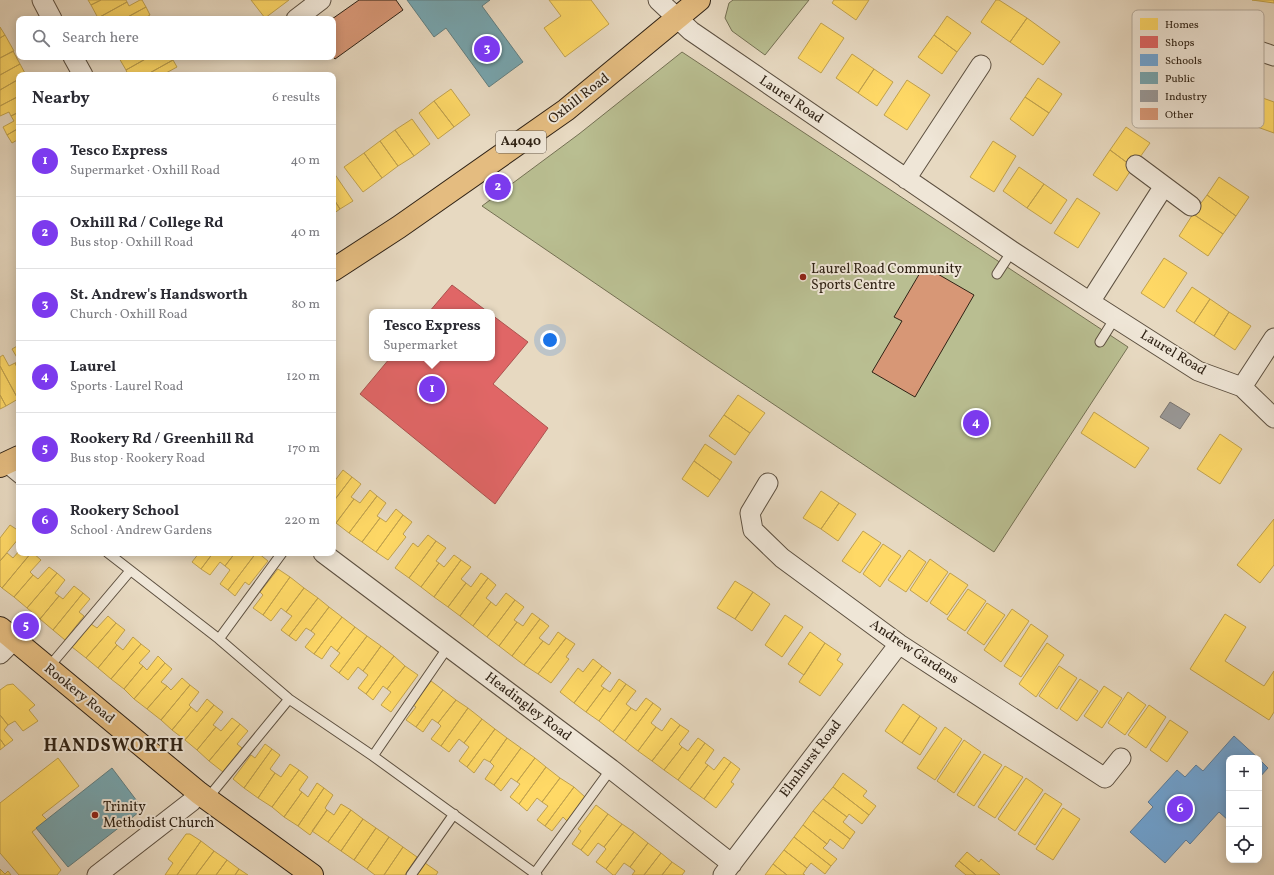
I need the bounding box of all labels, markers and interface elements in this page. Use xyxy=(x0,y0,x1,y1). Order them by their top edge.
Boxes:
legend xyxy=(1132,10,1264,128)
search box xyxy=(16,16,336,60)
text: Homes xyxy=(1165,18,1199,33)
icon: search xyxy=(30,27,52,49)
text: Search here xyxy=(62,28,139,49)
pin: 3 xyxy=(474,34,500,64)
text: Shops xyxy=(1165,36,1195,51)
text: Schools xyxy=(1165,54,1202,69)
street label: Oxhill Road xyxy=(544,69,614,129)
street label: Laurel Road xyxy=(755,71,827,129)
text: Public xyxy=(1165,72,1195,87)
text: Nearby xyxy=(32,87,90,110)
text: 6 results xyxy=(272,89,320,107)
text: Industry xyxy=(1165,90,1207,105)
text: Other xyxy=(1165,108,1194,123)
road number: A4040 xyxy=(496,131,546,153)
text: Tesco Express xyxy=(70,141,168,162)
text: 1 xyxy=(42,152,48,170)
text: 40 m xyxy=(291,152,320,170)
text: Supermarket · Oxhill Road xyxy=(70,162,220,180)
pin: 2 xyxy=(485,172,511,202)
text: Oxhill Rd / College Rd xyxy=(70,213,223,234)
text: 2 xyxy=(42,224,48,242)
text: 40 m xyxy=(291,224,320,242)
text: Bus stop · Oxhill Road xyxy=(70,234,193,252)
place label: Laurel Road Community Sports Centre xyxy=(811,260,962,295)
marker: Laurel Road Community Sports Centre xyxy=(798,272,808,282)
text: St. Andrew's Handsworth xyxy=(70,285,248,306)
text: 3 xyxy=(42,296,48,314)
text: 80 m xyxy=(291,296,320,314)
text: Church · Oxhill Road xyxy=(70,306,188,324)
popup xyxy=(369,309,495,361)
text: Tesco Express xyxy=(383,316,481,337)
street label: Laurel Road xyxy=(1136,326,1210,380)
your location xyxy=(540,330,560,350)
text: Supermarket xyxy=(383,337,458,355)
text: Laurel xyxy=(70,357,116,378)
text: 4 xyxy=(41,368,49,386)
text: 120 m xyxy=(286,368,320,386)
pin: 1 xyxy=(419,374,445,404)
text: Sports · Laurel Road xyxy=(70,378,183,396)
pin: 4 xyxy=(963,408,989,438)
text: Rookery Rd / Greenhill Rd xyxy=(70,429,254,450)
text: 5 xyxy=(42,440,48,458)
text: 170 m xyxy=(287,440,320,458)
text: Bus stop · Rookery Road xyxy=(70,450,205,468)
text: Rookery School xyxy=(70,501,179,522)
text: 6 xyxy=(41,512,49,530)
text: 220 m xyxy=(284,512,320,530)
text: School · Andrew Gardens xyxy=(70,522,212,540)
pin: 5 xyxy=(13,611,39,641)
street label: Andrew Gardens xyxy=(866,615,962,689)
street label: Rookery Road xyxy=(40,660,118,728)
street label: Headingley Road xyxy=(481,668,575,746)
street label: Elmhurst Road xyxy=(776,716,846,802)
district label: HANDSWORTH xyxy=(43,734,185,759)
map controls xyxy=(1226,755,1262,863)
button: + xyxy=(1226,755,1262,791)
button: − xyxy=(1226,791,1262,827)
pin: 6 xyxy=(1167,794,1193,824)
place label: Trinity Methodist Church xyxy=(103,798,214,833)
marker: Trinity Methodist Church xyxy=(90,810,100,820)
button: locate xyxy=(1226,827,1262,863)

